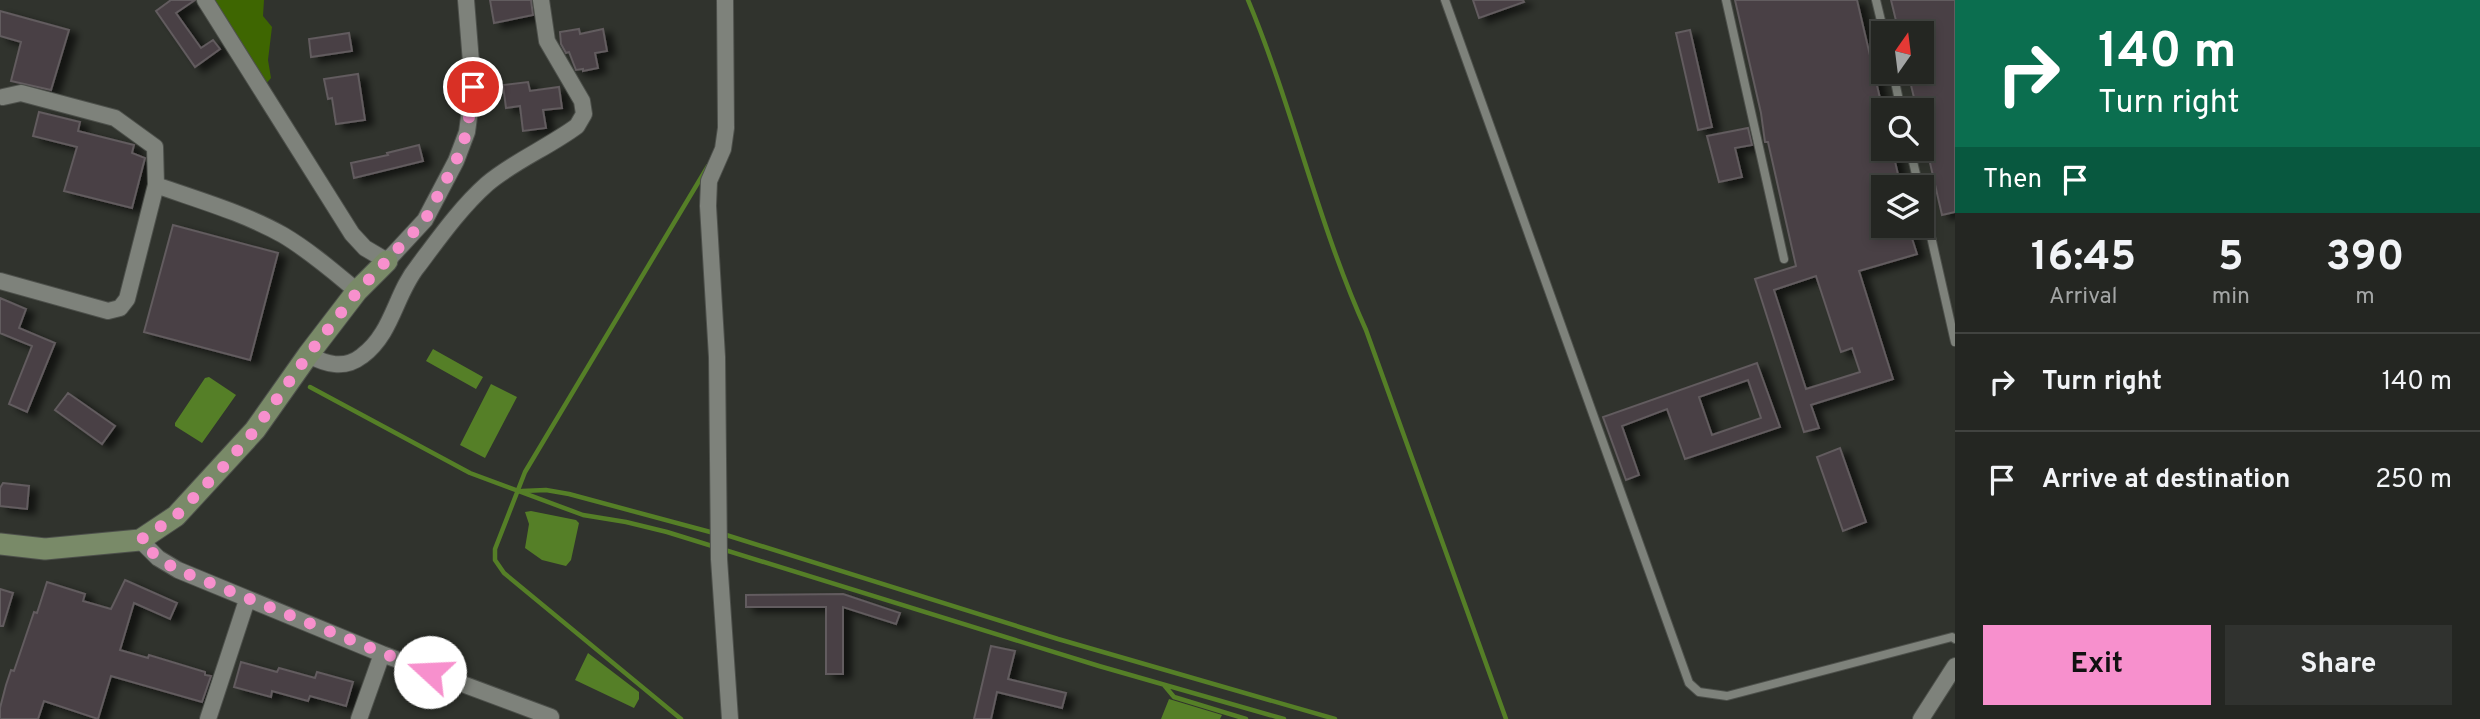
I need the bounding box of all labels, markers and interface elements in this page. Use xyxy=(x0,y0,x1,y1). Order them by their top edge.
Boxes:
north arrow xyxy=(1871,21,1934,84)
map controls xyxy=(1871,21,1934,238)
text: 140 m xyxy=(2098,23,2237,85)
icon: right xyxy=(1983,28,2074,119)
pin xyxy=(443,57,503,117)
icon: arrive xyxy=(454,68,492,106)
text: Turn right xyxy=(2098,84,2240,124)
button: search xyxy=(1871,98,1934,161)
icon: arrive xyxy=(2056,161,2094,199)
text: Then xyxy=(1983,164,2042,197)
button: layers xyxy=(1871,175,1934,238)
text: 16:45 xyxy=(2031,232,2136,285)
text: 5 xyxy=(2218,232,2244,285)
text: 390 xyxy=(2326,232,2404,285)
text: Arrival xyxy=(2049,283,2118,312)
text: min xyxy=(2212,283,2250,312)
text: m xyxy=(2355,283,2375,312)
icon: right xyxy=(1983,363,2021,401)
text: Turn right xyxy=(2042,366,2162,399)
text: 140 m xyxy=(2382,366,2452,399)
icon: arrive xyxy=(1983,461,2021,499)
text: Arrive at destination xyxy=(2042,464,2290,497)
text: 250 m xyxy=(2375,464,2452,497)
button: Exit xyxy=(1983,625,2211,705)
button: Share xyxy=(2225,625,2452,705)
position arrow xyxy=(393,635,467,709)

